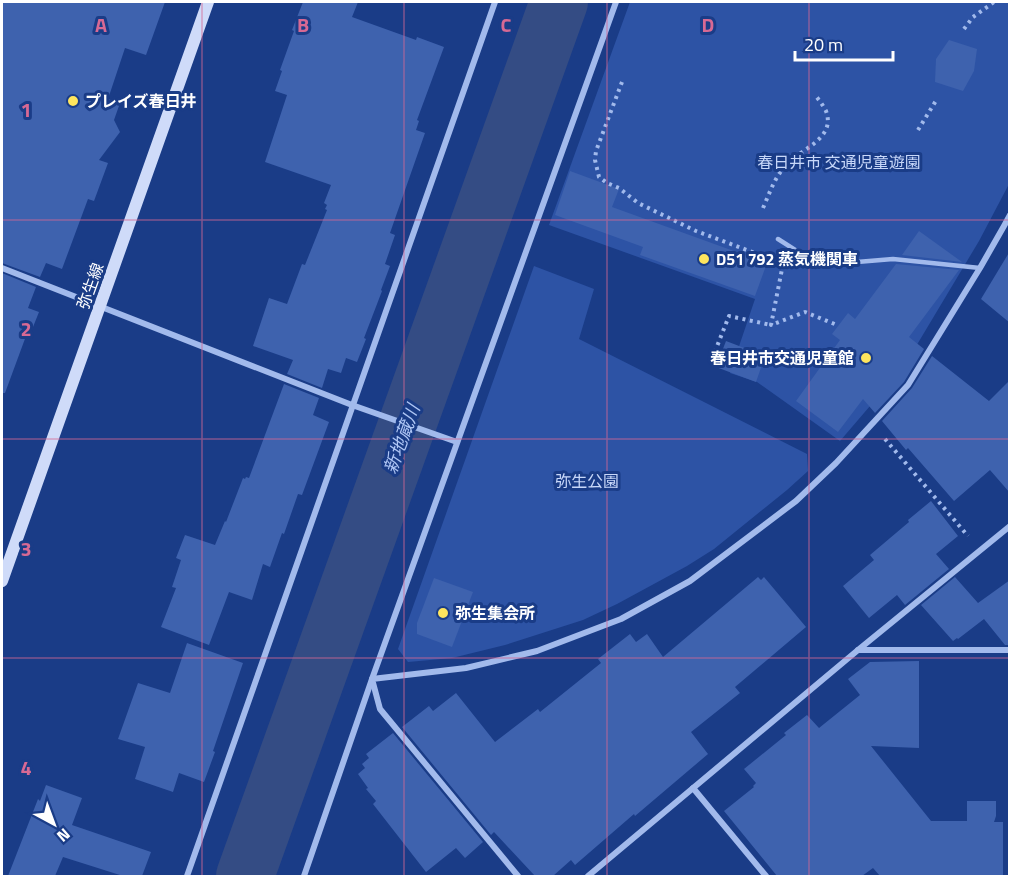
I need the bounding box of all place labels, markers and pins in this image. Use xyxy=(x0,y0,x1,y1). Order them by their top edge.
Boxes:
place label: プレイズ春日井 xyxy=(85,89,197,113)
marker: プレイズ春日井 xyxy=(66,94,80,108)
place label: D51 792 蒸気機関車 xyxy=(716,247,858,271)
marker: D51 792 蒸気機関車 xyxy=(697,252,711,266)
place label: 春日井市交通児童館 xyxy=(710,346,854,370)
marker: 春日井市交通児童館 xyxy=(859,351,873,365)
place label: 弥生集会所 xyxy=(455,601,535,625)
marker: 弥生集会所 xyxy=(436,606,450,620)

